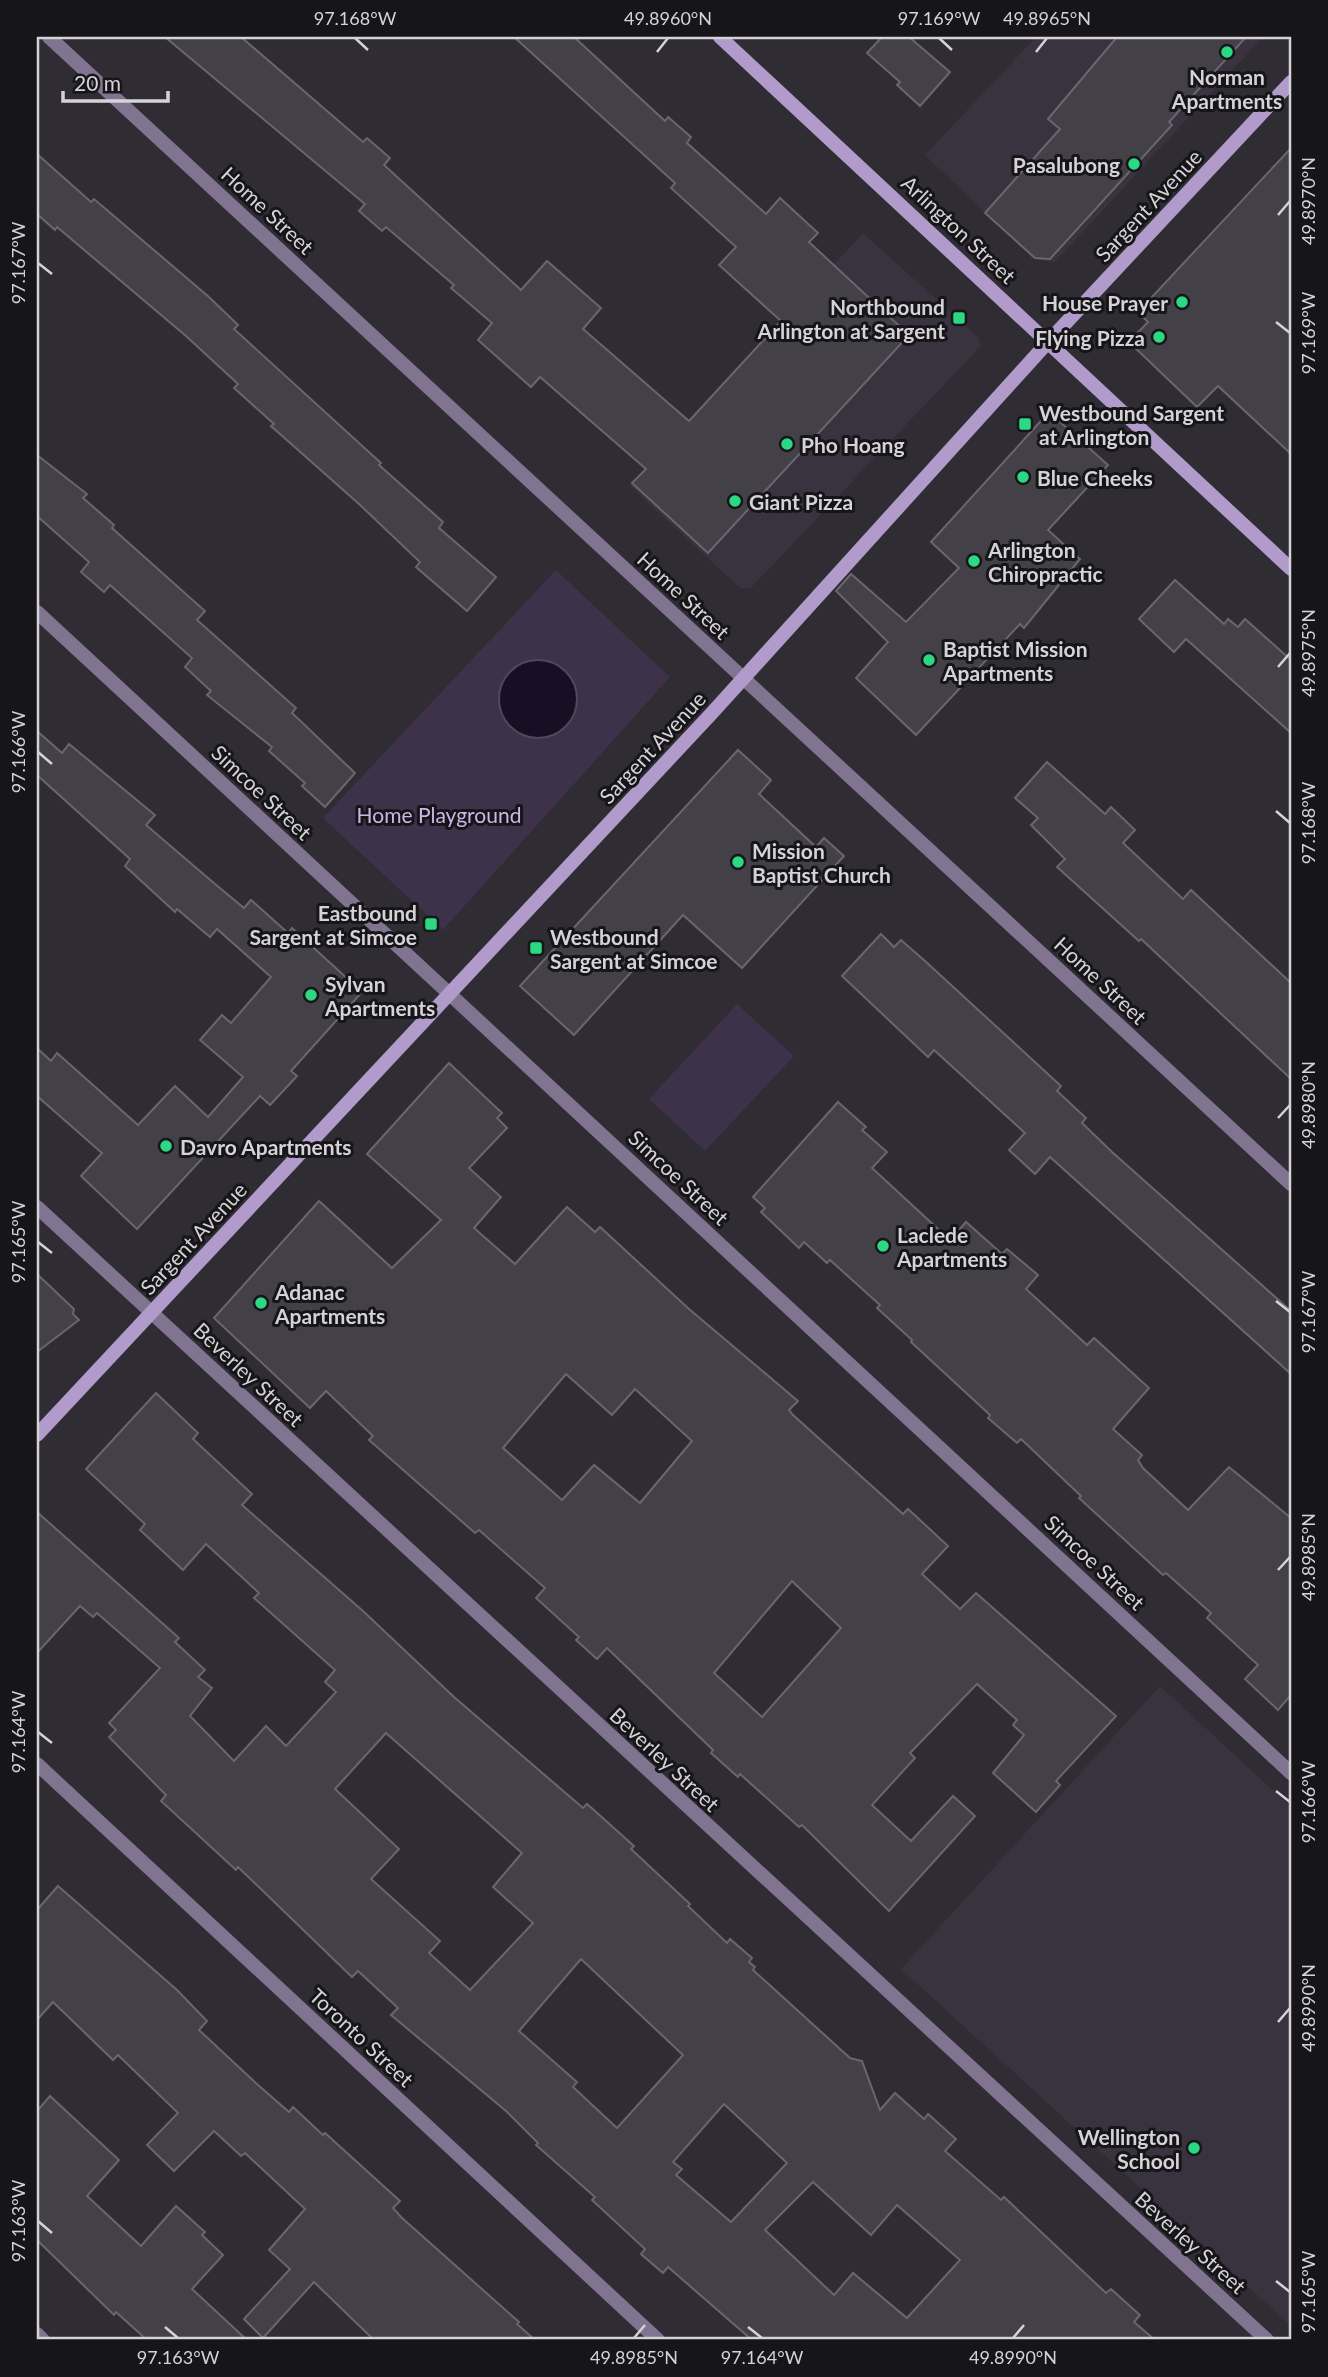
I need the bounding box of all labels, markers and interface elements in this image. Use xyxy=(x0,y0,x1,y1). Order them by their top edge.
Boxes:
text: 97.168°W xyxy=(314,7,397,29)
text: 49.8960°N xyxy=(624,7,712,29)
text: 97.169°W xyxy=(898,7,981,29)
text: 49.8965°N xyxy=(1003,7,1091,29)
marker: Norman Apartments xyxy=(1219,44,1235,60)
scale bar xyxy=(63,60,168,104)
place label: Norman Apartments xyxy=(1171,64,1282,113)
text: 20 m xyxy=(74,70,121,95)
street label: Sargent Avenue xyxy=(1090,144,1206,266)
place label: Pasalubong xyxy=(1013,152,1120,177)
marker: Pasalubong xyxy=(1126,156,1142,172)
text: 49.8970°N xyxy=(1297,157,1319,245)
street label: Home Street xyxy=(217,161,320,259)
street label: Arlington Street xyxy=(897,170,1021,288)
text: 97.167°W xyxy=(7,221,29,304)
place label: House Prayer xyxy=(1042,290,1168,315)
text: 97.169°W xyxy=(1297,291,1319,374)
place label: Northbound Arlington at Sargent xyxy=(757,294,945,343)
marker: House Prayer xyxy=(1174,294,1190,310)
marker: Northbound Arlington at Sargent xyxy=(951,310,967,326)
place label: Flying Pizza xyxy=(1035,325,1145,350)
marker: Flying Pizza xyxy=(1151,329,1167,345)
place label: Westbound Sargent at Arlington xyxy=(1039,400,1224,449)
marker: Westbound Sargent at Arlington xyxy=(1017,416,1033,432)
place label: Pho Hoang xyxy=(801,432,905,457)
marker: Pho Hoang xyxy=(779,436,795,452)
place label: Blue Cheeks xyxy=(1037,465,1153,490)
marker: Blue Cheeks xyxy=(1015,469,1031,485)
place label: Giant Pizza xyxy=(749,489,853,514)
marker: Giant Pizza xyxy=(727,493,743,509)
place label: Arlington Chiropractic xyxy=(987,537,1103,586)
street label: Home Street xyxy=(633,546,736,644)
marker: Arlington Chiropractic xyxy=(966,553,982,569)
text: 49.8975°N xyxy=(1297,609,1319,697)
place label: Baptist Mission Apartments xyxy=(942,636,1088,685)
marker: Baptist Mission Apartments xyxy=(921,652,937,668)
street label: Sargent Avenue xyxy=(594,686,710,808)
text: 97.166°W xyxy=(7,710,29,793)
street label: Simcoe Street xyxy=(207,740,317,845)
text: 97.168°W xyxy=(1297,781,1319,864)
park label: Home Playground xyxy=(357,802,521,827)
place label: Mission Baptist Church xyxy=(752,838,891,887)
marker: Mission Baptist Church xyxy=(730,854,746,870)
place label: Eastbound Sargent at Simcoe xyxy=(249,900,417,949)
marker: Eastbound Sargent at Simcoe xyxy=(423,916,439,932)
place label: Westbound Sargent at Simcoe xyxy=(550,924,718,973)
street label: Home Street xyxy=(1050,931,1153,1029)
marker: Westbound Sargent at Simcoe xyxy=(528,940,544,956)
place label: Sylvan Apartments xyxy=(324,971,435,1020)
marker: Sylvan Apartments xyxy=(303,987,319,1003)
text: 49.8980°N xyxy=(1297,1061,1319,1149)
street label: Simcoe Street xyxy=(624,1125,734,1230)
place label: Davro Apartments xyxy=(180,1134,352,1159)
marker: Davro Apartments xyxy=(158,1138,174,1154)
street label: Sargent Avenue xyxy=(135,1177,251,1299)
text: 97.165°W xyxy=(7,1200,29,1283)
place label: Laclede Apartments xyxy=(896,1222,1007,1271)
marker: Laclede Apartments xyxy=(875,1238,891,1254)
text: 97.167°W xyxy=(1297,1270,1319,1353)
place label: Adanac Apartments xyxy=(274,1279,385,1328)
marker: Adanac Apartments xyxy=(253,1295,269,1311)
street label: Beverley Street xyxy=(189,1317,309,1431)
street label: Simcoe Street xyxy=(1040,1510,1150,1615)
text: 49.8985°N xyxy=(1297,1513,1319,1601)
text: 97.164°W xyxy=(7,1690,29,1773)
street label: Beverley Street xyxy=(605,1702,725,1816)
text: 97.166°W xyxy=(1297,1760,1319,1843)
text: 49.8990°N xyxy=(1297,1964,1319,2052)
street label: Toronto Street xyxy=(305,1983,419,2092)
place label: Wellington School xyxy=(1078,2124,1180,2173)
marker: Wellington School xyxy=(1186,2140,1202,2156)
text: 97.163°W xyxy=(7,2179,29,2262)
street label: Beverley Street xyxy=(1130,2186,1252,2299)
text: 97.165°W xyxy=(1297,2250,1319,2333)
text: 97.163°W xyxy=(137,2346,220,2368)
text: 49.8985°N xyxy=(590,2346,678,2368)
text: 97.164°W xyxy=(721,2346,804,2368)
text: 49.8990°N xyxy=(969,2346,1057,2368)

